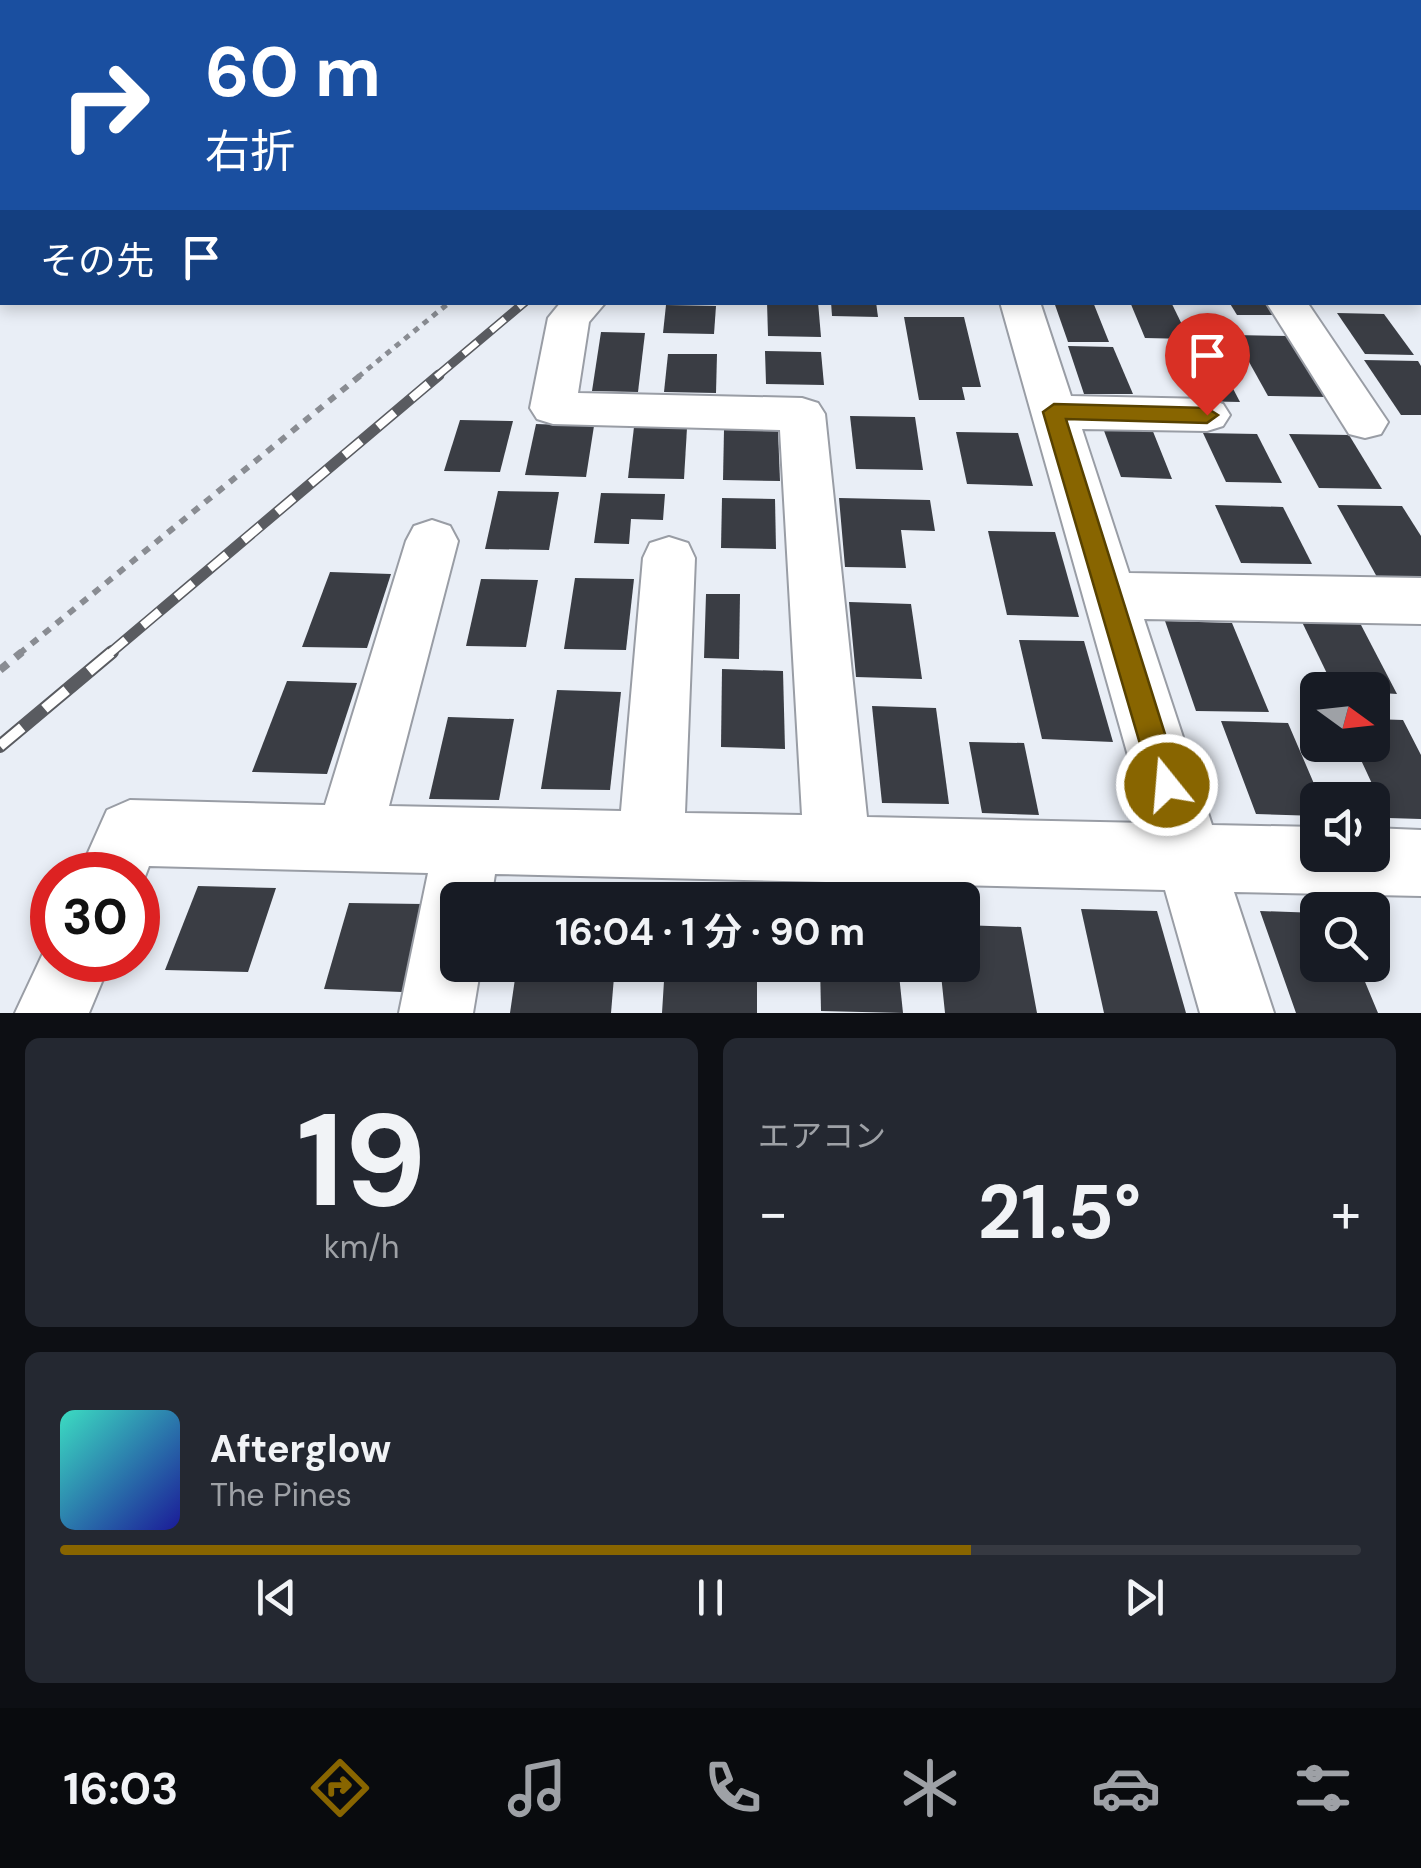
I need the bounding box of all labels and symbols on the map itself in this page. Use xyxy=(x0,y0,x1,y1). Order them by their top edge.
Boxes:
pin xyxy=(1165,313,1250,416)
north arrow xyxy=(1300,672,1390,762)
position arrow xyxy=(1115,733,1219,837)
speed limit sign: 30 xyxy=(30,852,160,982)

